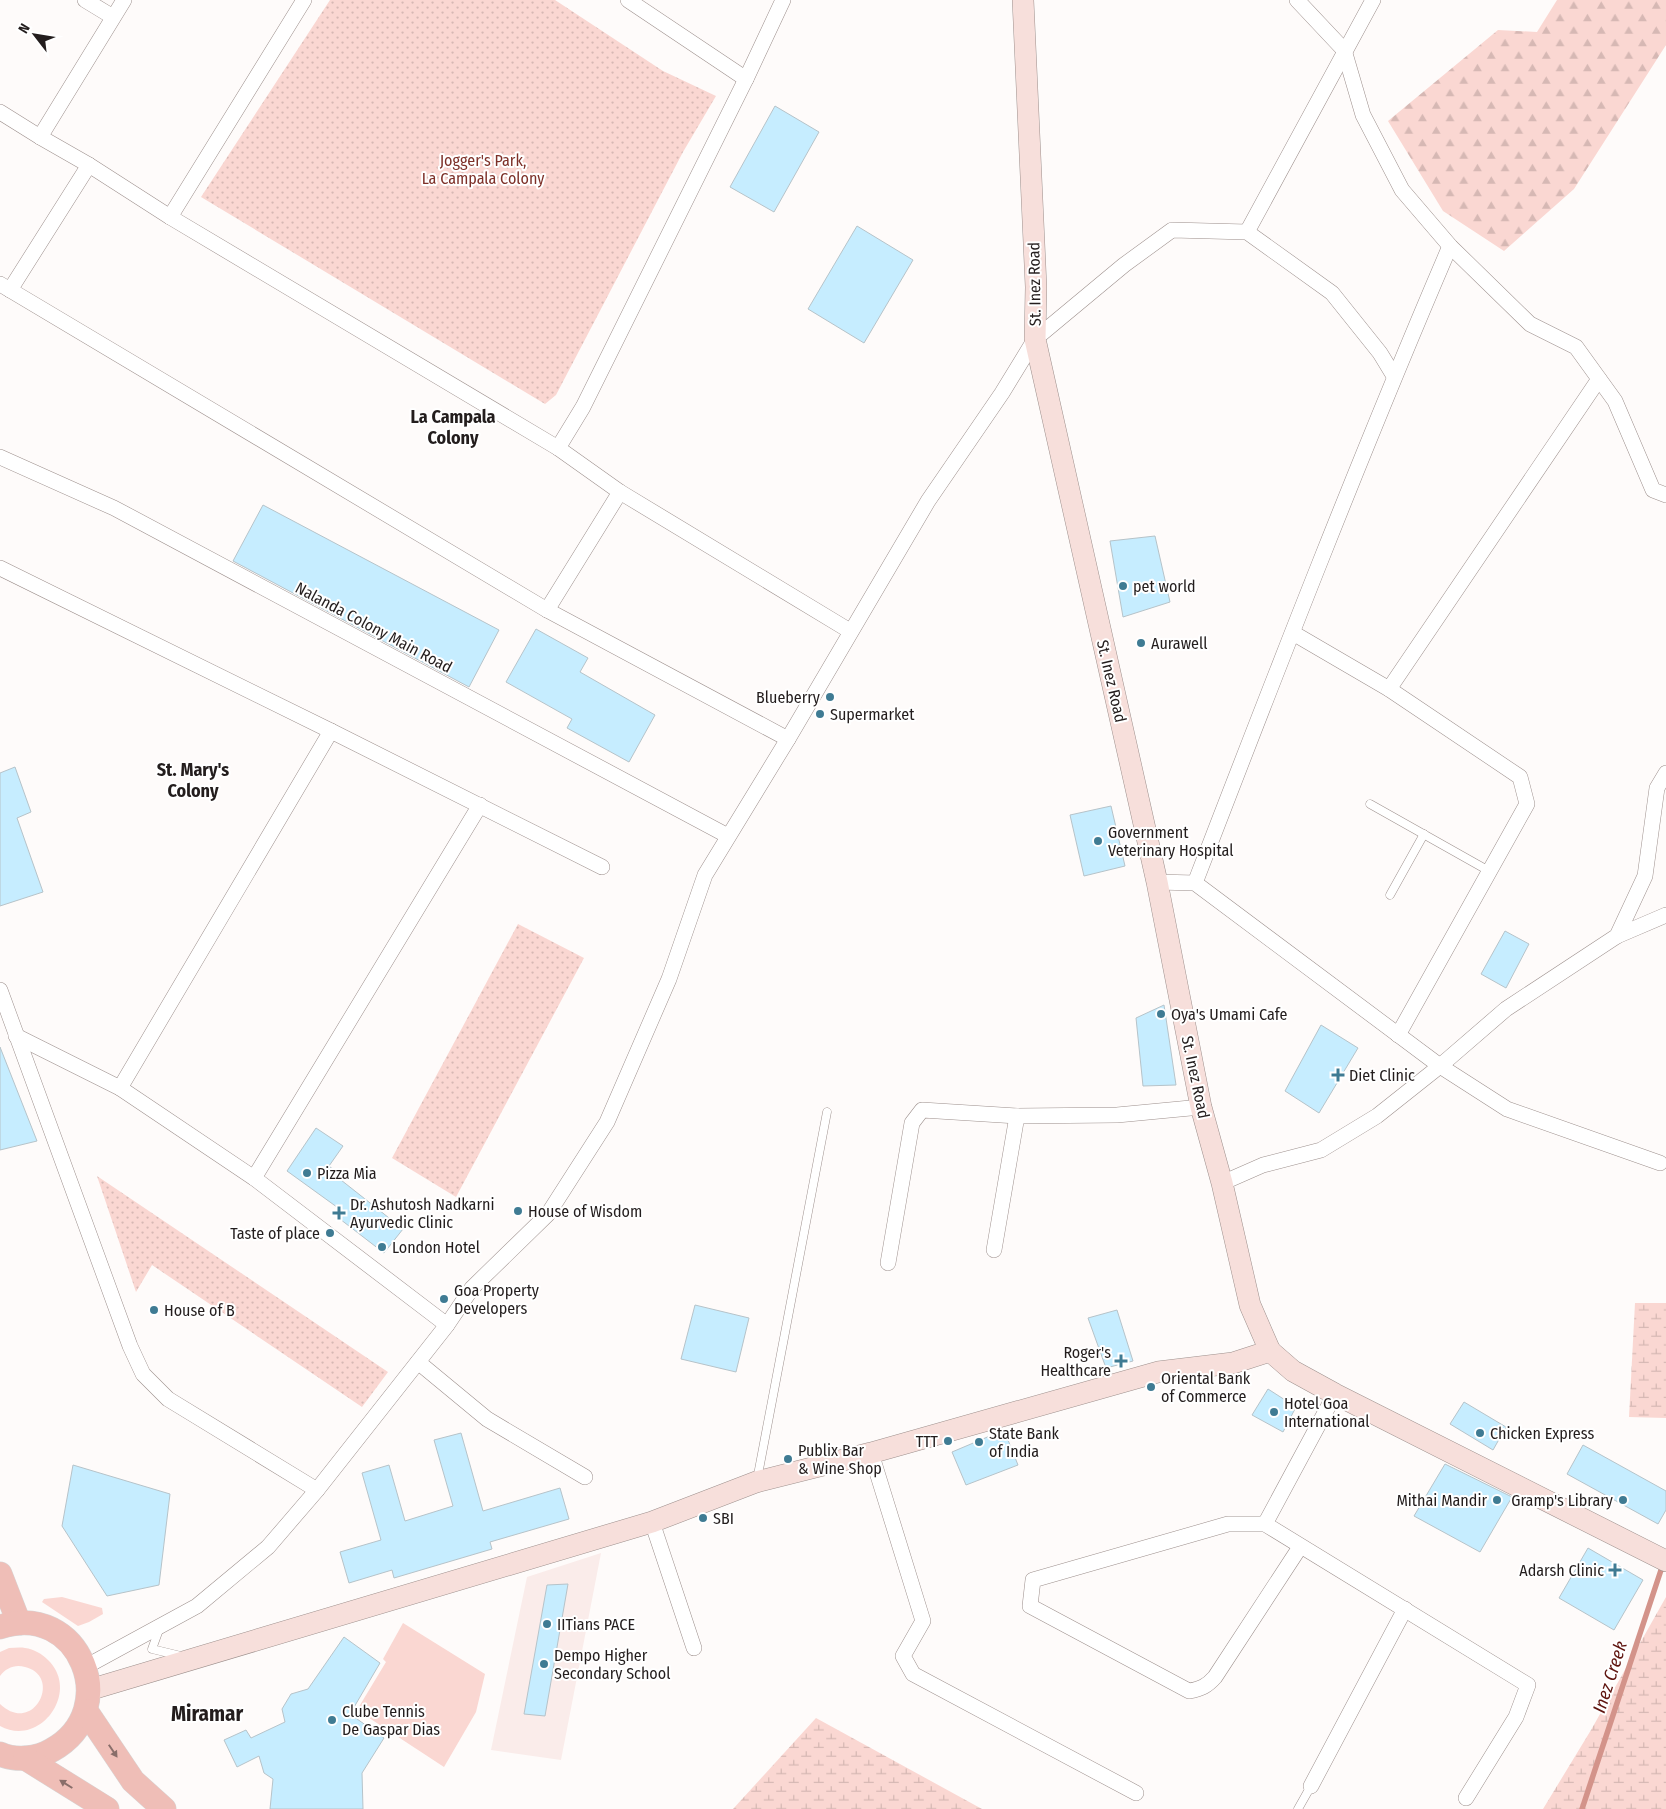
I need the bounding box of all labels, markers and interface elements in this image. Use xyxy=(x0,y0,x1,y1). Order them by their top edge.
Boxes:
north arrow xyxy=(10,10,60,60)
text: N xyxy=(15,21,34,37)
park label: Jogger's Park, La Campala Colony xyxy=(422,151,545,188)
street label: St. Inez Road xyxy=(1024,242,1045,326)
district label: La Campala Colony xyxy=(410,406,496,449)
place label: pet world xyxy=(1133,577,1196,596)
street label: Nalanda Colony Main Road xyxy=(292,578,455,677)
marker: pet world xyxy=(1117,580,1129,592)
place label: Aurawell xyxy=(1151,634,1207,653)
marker: Aurawell xyxy=(1135,637,1147,649)
street label: St. Inez Road xyxy=(1093,638,1130,724)
place label: Blueberry xyxy=(756,688,821,707)
marker: Blueberry xyxy=(824,691,836,703)
place label: Supermarket xyxy=(830,705,915,724)
marker: Supermarket xyxy=(814,708,826,720)
district label: St. Mary's Colony xyxy=(157,759,229,802)
place label: Government Veterinary Hospital xyxy=(1108,823,1233,860)
marker: Government Veterinary Hospital xyxy=(1092,835,1104,847)
place label: Oya's Umami Cafe xyxy=(1171,1005,1287,1024)
marker: Oya's Umami Cafe xyxy=(1155,1008,1167,1020)
street label: St. Inez Road xyxy=(1177,1034,1214,1120)
place label: Diet Clinic xyxy=(1349,1066,1415,1085)
marker: Diet Clinic xyxy=(1331,1068,1345,1082)
place label: Pizza Mia xyxy=(317,1164,377,1183)
marker: Pizza Mia xyxy=(301,1167,313,1179)
place label: Dr. Ashutosh Nadkarni Ayurvedic Clinic xyxy=(350,1195,494,1232)
place label: House of Wisdom xyxy=(528,1202,642,1221)
marker: House of Wisdom xyxy=(512,1205,524,1217)
marker: Dr. Ashutosh Nadkarni Ayurvedic Clinic xyxy=(332,1206,346,1220)
place label: Taste of place xyxy=(230,1224,320,1243)
marker: Taste of place xyxy=(324,1227,336,1239)
place label: London Hotel xyxy=(392,1238,480,1257)
marker: London Hotel xyxy=(376,1241,388,1253)
place label: Goa Property Developers xyxy=(454,1281,540,1318)
marker: Goa Property Developers xyxy=(438,1293,450,1305)
place label: House of B xyxy=(164,1301,235,1320)
marker: House of B xyxy=(148,1304,160,1316)
place label: Roger's Healthcare xyxy=(1040,1343,1111,1380)
marker: Roger's Healthcare xyxy=(1115,1355,1127,1367)
place label: Oriental Bank of Commerce xyxy=(1161,1369,1251,1406)
marker: Oriental Bank of Commerce xyxy=(1145,1381,1157,1393)
place label: Hotel Goa International xyxy=(1284,1394,1369,1431)
marker: Hotel Goa International xyxy=(1268,1406,1280,1418)
place label: State Bank of India xyxy=(989,1424,1060,1461)
place label: Chicken Express xyxy=(1490,1424,1594,1443)
marker: Chicken Express xyxy=(1474,1427,1486,1439)
place label: TTT xyxy=(916,1432,939,1451)
marker: TTT xyxy=(942,1435,954,1447)
marker: State Bank of India xyxy=(973,1436,985,1448)
place label: Publix Bar & Wine Shop xyxy=(798,1441,882,1478)
marker: Publix Bar & Wine Shop xyxy=(782,1453,794,1465)
place label: Mithai Mandir xyxy=(1396,1491,1487,1510)
place label: Gramp's Library xyxy=(1511,1491,1614,1510)
marker: Mithai Mandir xyxy=(1491,1494,1503,1506)
marker: Gramp's Library xyxy=(1617,1494,1629,1506)
place label: SBI xyxy=(713,1509,734,1528)
marker: SBI xyxy=(697,1512,709,1524)
place label: Adarsh Clinic xyxy=(1519,1561,1604,1580)
marker: Adarsh Clinic xyxy=(1608,1563,1622,1577)
place label: IITians PACE xyxy=(557,1615,635,1634)
marker: IITians PACE xyxy=(541,1618,553,1630)
water label: Inez Creek xyxy=(1588,1638,1632,1716)
place label: Dempo Higher Secondary School xyxy=(554,1646,670,1683)
marker: Dempo Higher Secondary School xyxy=(538,1658,550,1670)
district label: Miramar xyxy=(171,1701,243,1727)
place label: Clube Tennis De Gaspar Dias xyxy=(342,1702,440,1739)
marker: Clube Tennis De Gaspar Dias xyxy=(326,1714,338,1726)
one-way arrow xyxy=(108,1744,118,1758)
one-way arrow xyxy=(59,1779,72,1788)

